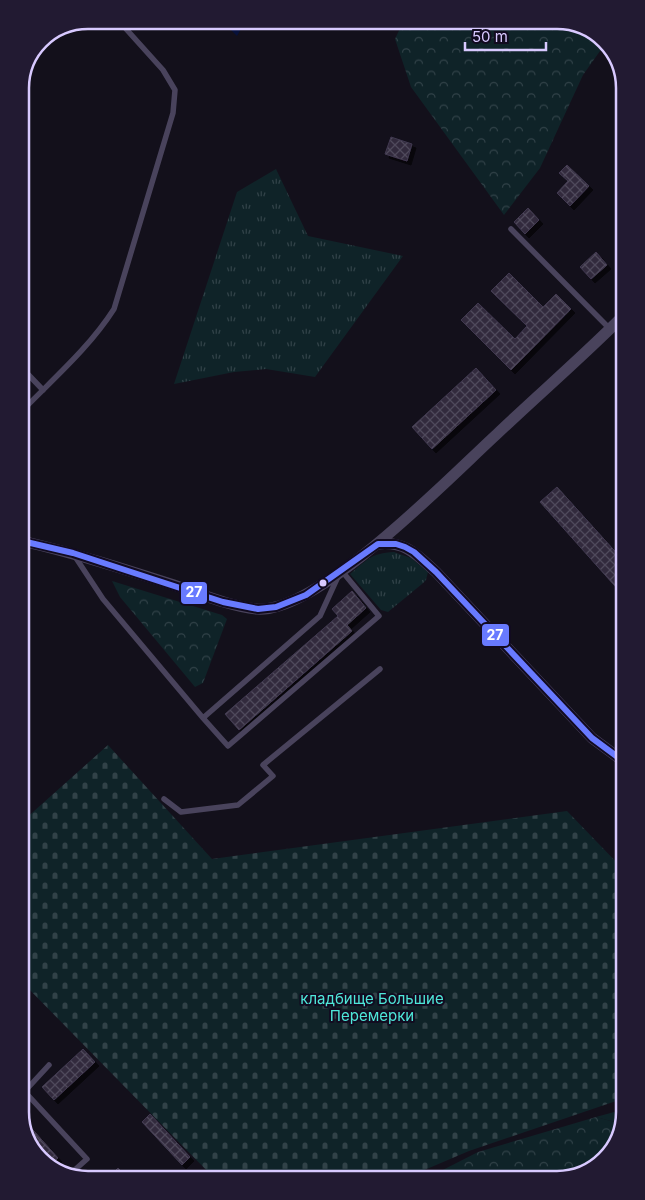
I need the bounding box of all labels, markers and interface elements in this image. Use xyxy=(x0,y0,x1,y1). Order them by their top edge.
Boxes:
scale bar xyxy=(465,20,546,52)
text: 50 m xyxy=(472,27,508,46)
unlabelled marker xyxy=(318,578,328,588)
line badge: 27 xyxy=(180,581,208,605)
text: 27 xyxy=(186,583,202,600)
line badge: 27 xyxy=(481,623,510,647)
text: 27 xyxy=(487,626,503,643)
park label: кладбище Большие Перемерки xyxy=(300,989,444,1025)

